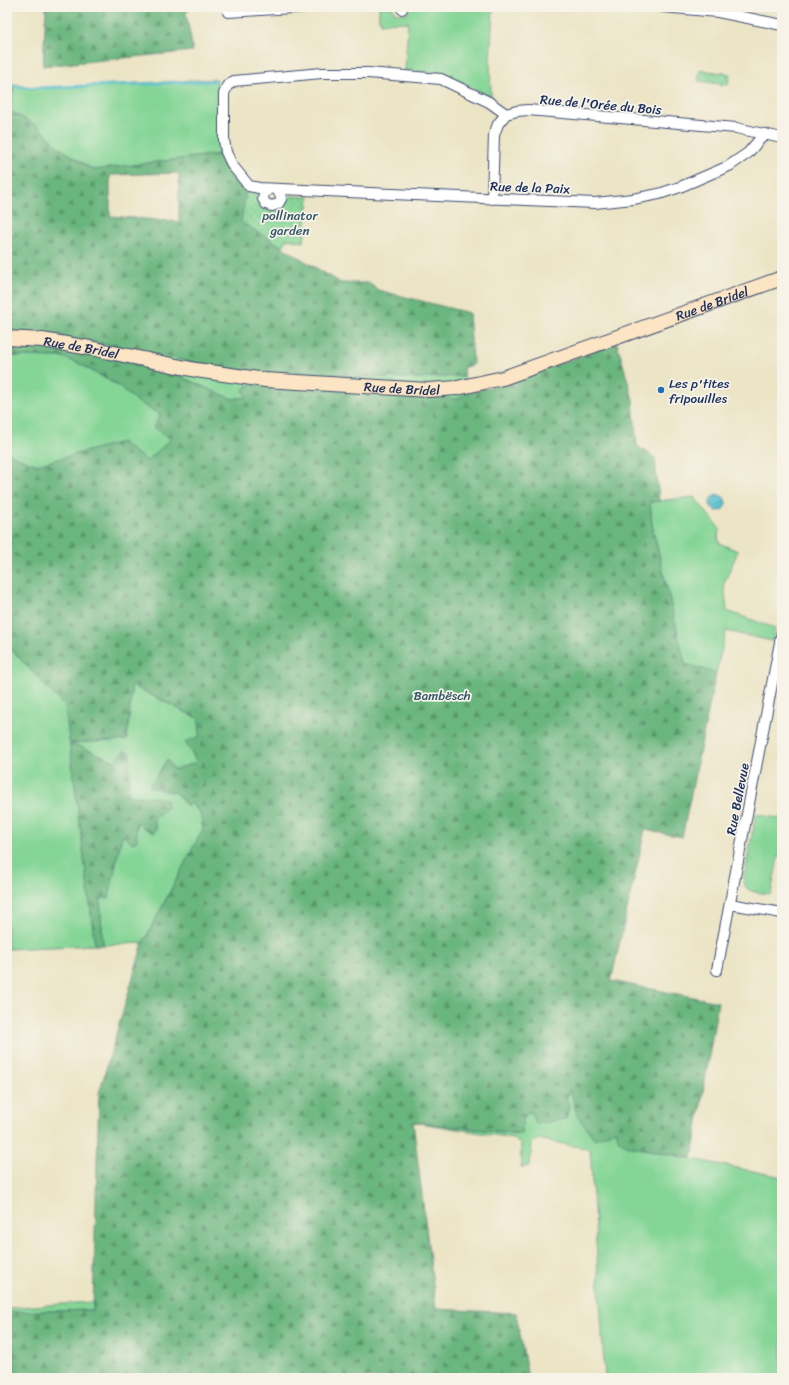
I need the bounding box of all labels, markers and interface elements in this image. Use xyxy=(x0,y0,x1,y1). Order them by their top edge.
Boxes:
street label: Rue de l'Orée du Bois xyxy=(539,88,663,121)
street label: Rue de la Paix xyxy=(490,175,571,200)
park label: pollinator garden xyxy=(261,204,318,242)
street label: Rue de Bridel xyxy=(672,280,752,327)
street label: Rue de Bridel xyxy=(42,329,121,366)
place label: Les p'tites fripouilles xyxy=(669,372,730,410)
street label: Rue de Bridel xyxy=(363,375,441,402)
marker: Les p'tites fripouilles xyxy=(656,385,666,395)
park label: Bambësch xyxy=(414,684,471,707)
street label: Rue Bellevue xyxy=(719,761,756,837)

